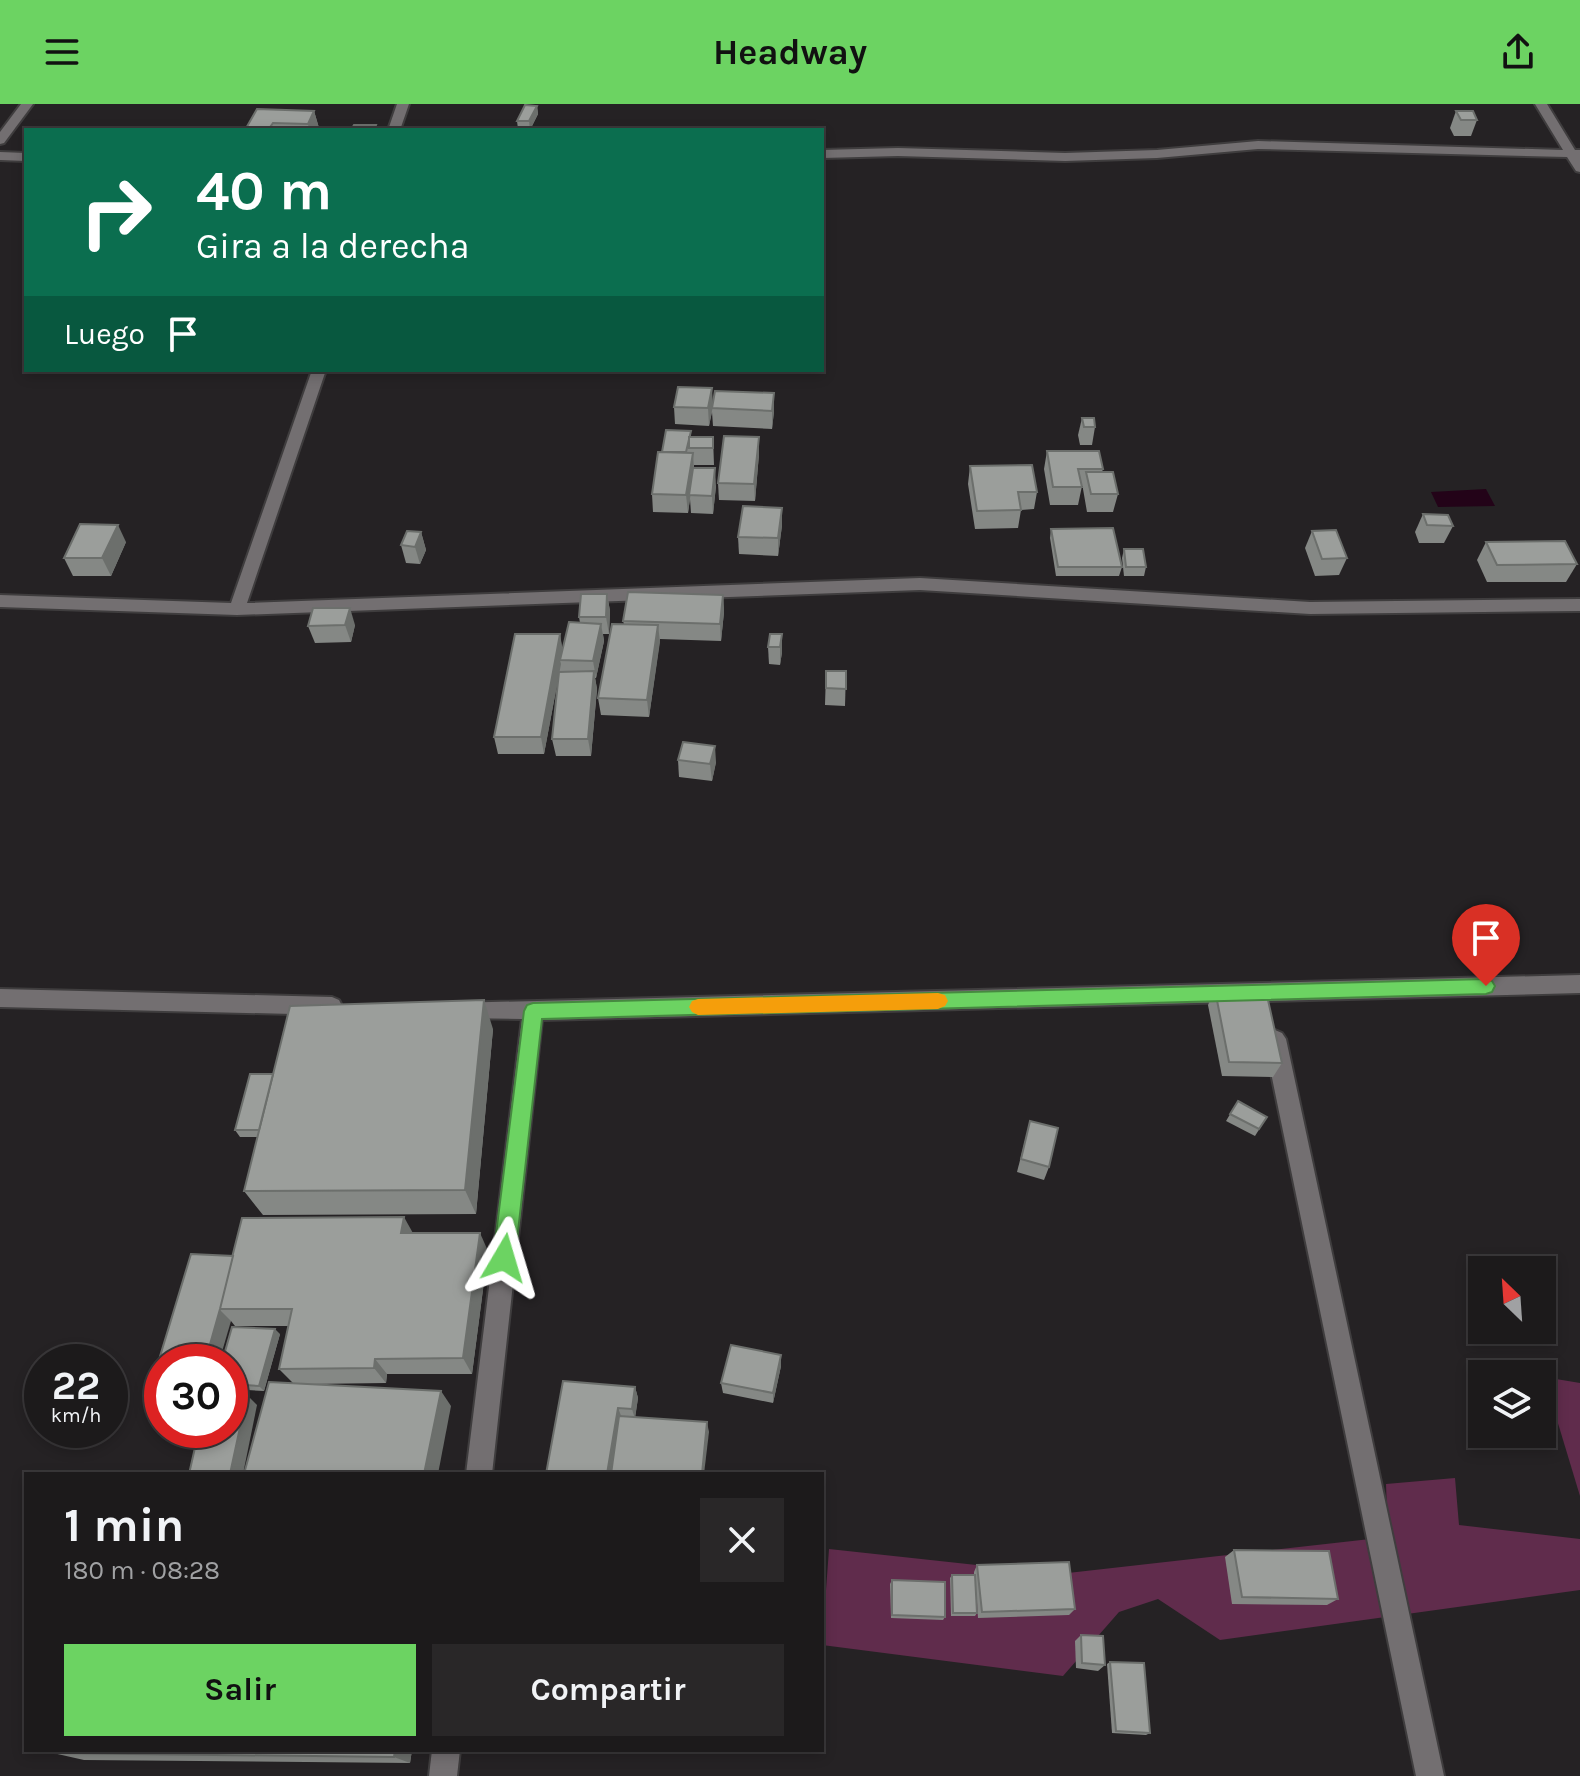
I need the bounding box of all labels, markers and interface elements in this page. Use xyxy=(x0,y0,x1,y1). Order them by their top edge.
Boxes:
icon: menu xyxy=(40,30,84,74)
icon: share xyxy=(1496,30,1540,74)
text: Headway xyxy=(713,31,867,73)
text: 40 m xyxy=(196,158,332,223)
icon: right xyxy=(64,160,168,264)
text: Gira a la derecha xyxy=(196,225,470,267)
icon: arrive xyxy=(161,312,205,356)
text: Luego xyxy=(64,316,145,352)
pin xyxy=(1452,904,1520,986)
icon: arrive xyxy=(1464,916,1508,960)
position arrow xyxy=(462,1216,546,1300)
north arrow xyxy=(1468,1256,1556,1344)
map controls xyxy=(1468,1256,1556,1448)
speed limit sign: 30 xyxy=(144,1344,248,1448)
button: layers xyxy=(1468,1360,1556,1448)
text: 22 xyxy=(52,1362,100,1409)
text: km/h xyxy=(51,1404,101,1427)
text: 1 min xyxy=(64,1497,184,1553)
button: close xyxy=(700,1498,784,1582)
text: 180 m · 08:28 xyxy=(64,1555,220,1586)
button: Salir xyxy=(64,1644,416,1736)
button: Compartir xyxy=(432,1644,784,1736)

